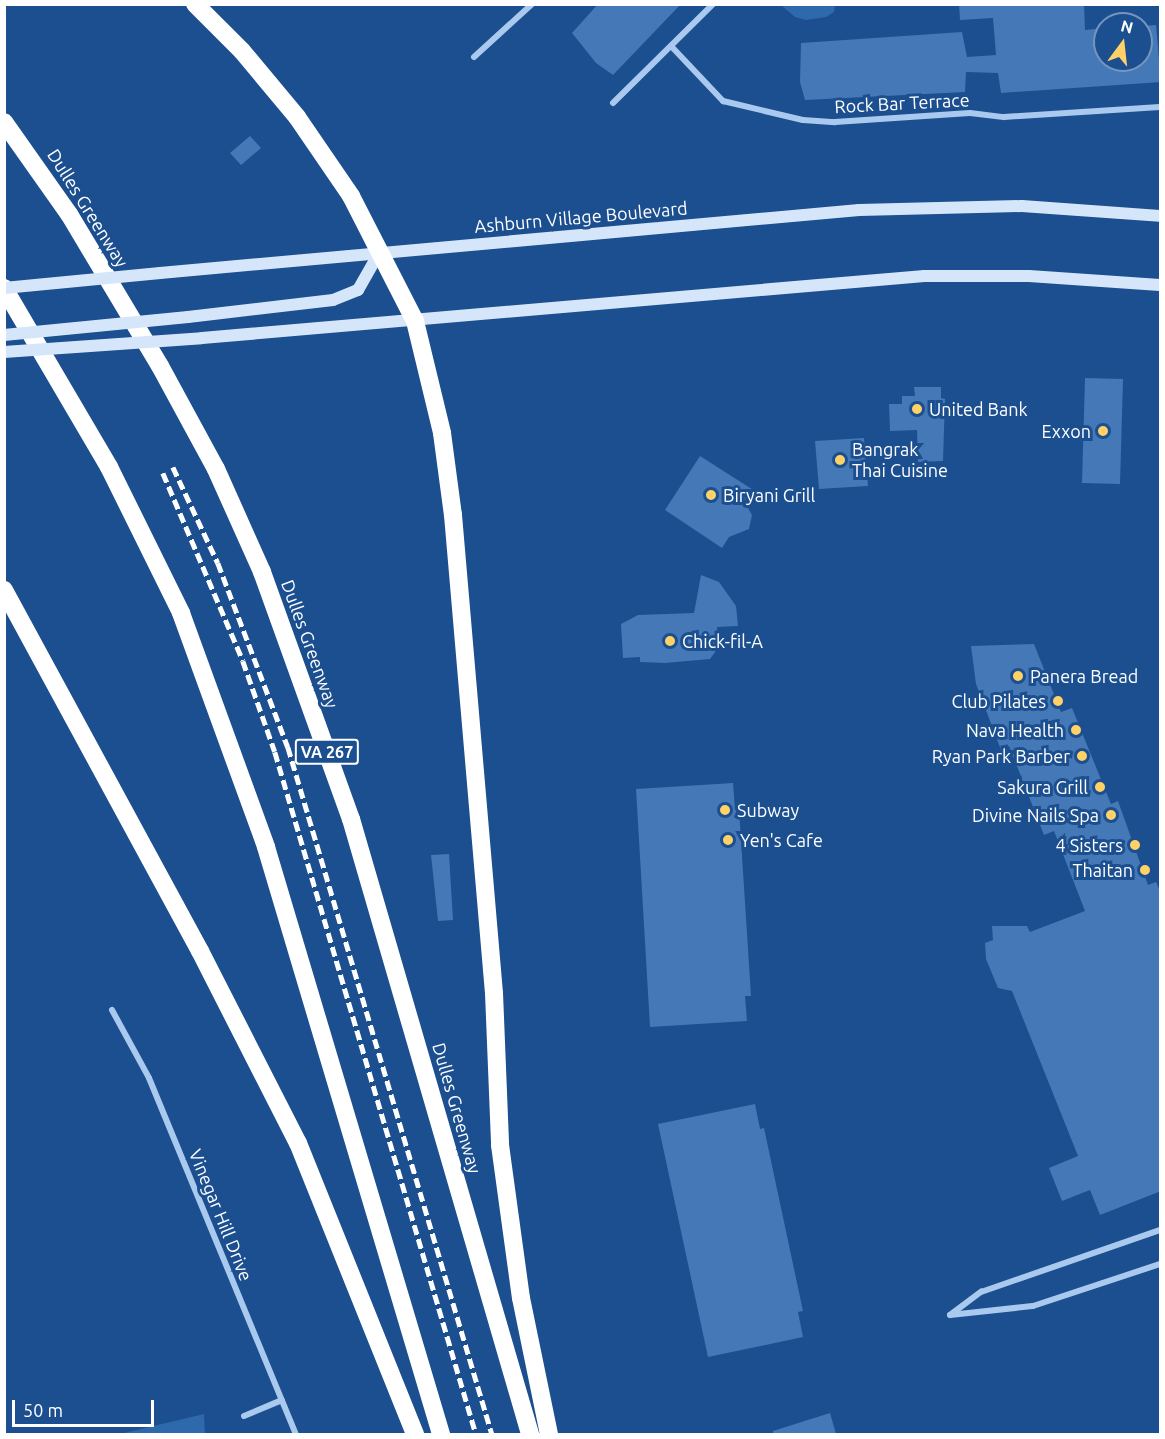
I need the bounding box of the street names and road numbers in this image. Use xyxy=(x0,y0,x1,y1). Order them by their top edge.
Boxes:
street label: Rock Bar Terrace xyxy=(834,89,970,117)
street label: Dulles Greenway xyxy=(43,145,133,271)
street label: Ashburn Village Boulevard xyxy=(474,197,688,237)
street label: Dulles Greenway xyxy=(277,577,343,711)
road number: VA 267 xyxy=(294,739,360,765)
street label: Dulles Greenway xyxy=(428,1040,486,1176)
street label: Vinegar Hill Drive xyxy=(185,1146,257,1284)

